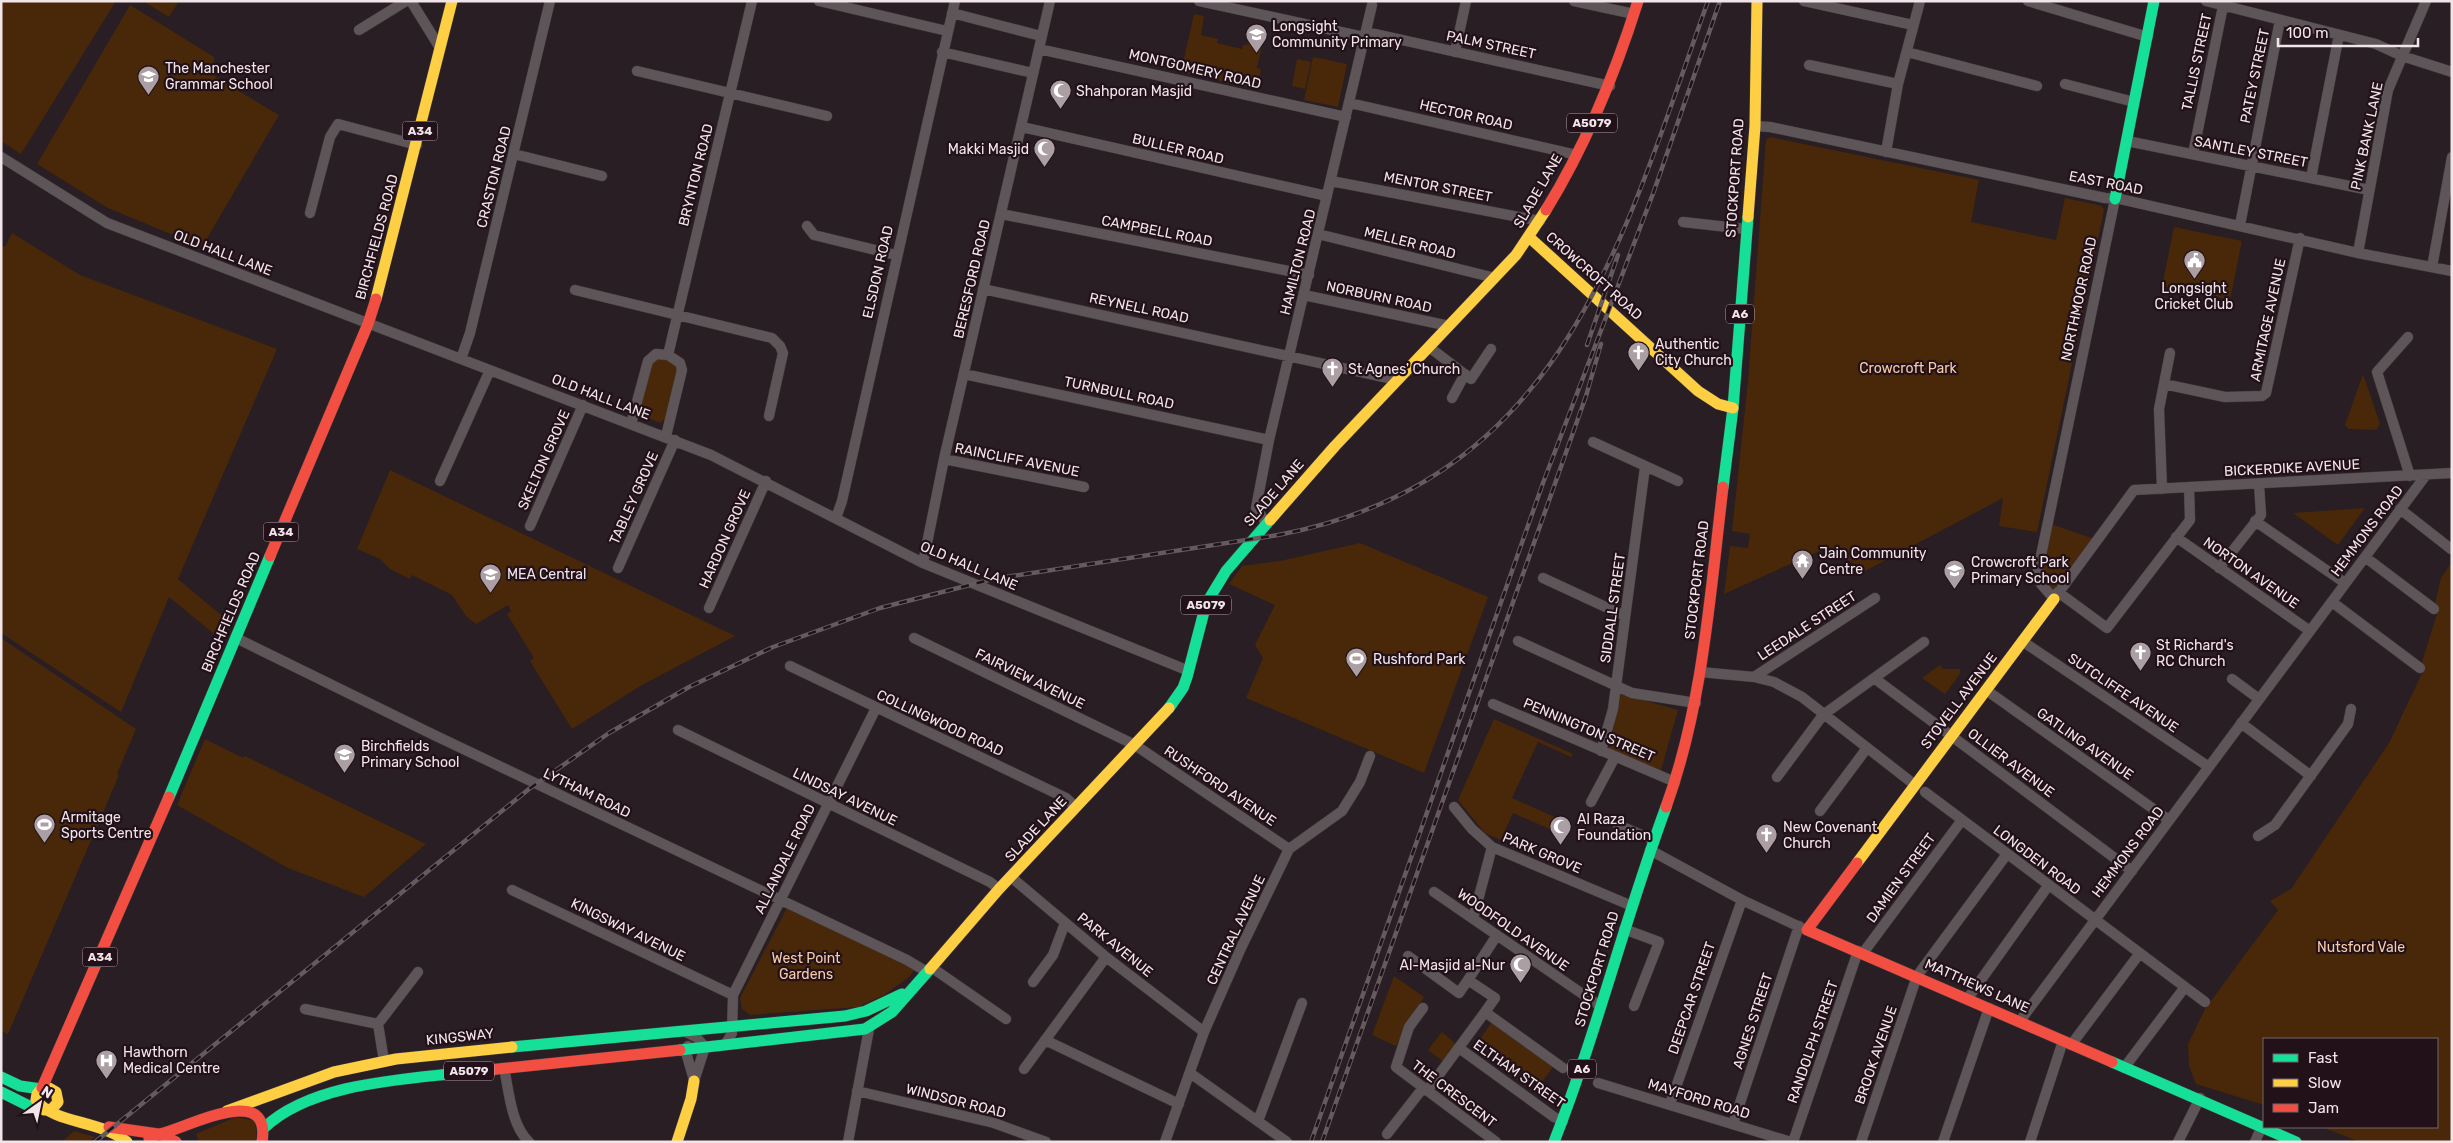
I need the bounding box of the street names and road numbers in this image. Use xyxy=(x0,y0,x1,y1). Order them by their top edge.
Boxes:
street label: TALLIS STREET xyxy=(2178,12,2216,112)
street label: PALM STREET xyxy=(1445,27,1537,63)
street label: PATEY STREET xyxy=(2237,27,2273,125)
street label: MONTGOMERY ROAD xyxy=(1127,46,1263,92)
street label: PINK BANK LANE xyxy=(2347,81,2387,191)
street label: HECTOR ROAD xyxy=(1418,96,1514,134)
road number: A5079 xyxy=(1567,114,1617,132)
street label: STOCKPORT ROAD xyxy=(1722,118,1748,238)
road number: A34 xyxy=(402,122,438,140)
street label: BRYNTON ROAD xyxy=(675,122,717,228)
street label: CRASTON ROAD xyxy=(473,124,515,230)
street label: BULLER ROAD xyxy=(1131,130,1225,168)
street label: SANTLEY STREET xyxy=(2193,133,2309,171)
street label: SLADE LANE xyxy=(1510,151,1566,231)
street label: MENTOR STREET xyxy=(1382,168,1494,206)
street label: EAST ROAD xyxy=(2068,168,2144,198)
street label: BIRCHFIELDS ROAD xyxy=(352,172,402,302)
street label: HAMILTON ROAD xyxy=(1277,207,1319,317)
street label: CAMPBELL ROAD xyxy=(1100,212,1214,250)
street label: BERESFORD ROAD xyxy=(950,218,994,340)
street label: MELLER ROAD xyxy=(1362,223,1458,263)
street label: ELSDON ROAD xyxy=(859,224,897,320)
street label: OLD HALL LANE xyxy=(171,226,275,280)
street label: CROWCROFT ROAD xyxy=(1542,228,1646,324)
street label: NORTHMOOR ROAD xyxy=(2058,235,2100,363)
street label: ARMITAGE AVENUE xyxy=(2247,257,2289,383)
street label: NORBURN ROAD xyxy=(1325,278,1433,316)
street label: REYNELL ROAD xyxy=(1088,289,1190,327)
road number: A6 xyxy=(1726,304,1754,324)
street label: OLD HALL LANE xyxy=(549,370,653,424)
street label: TURNBULL ROAD xyxy=(1062,373,1176,413)
street label: SKELTON GROVE xyxy=(514,407,574,513)
street label: RAINCLIFF AVENUE xyxy=(953,440,1081,480)
street label: TABLEY GROVE xyxy=(606,449,662,547)
street label: SLADE LANE xyxy=(1240,456,1308,530)
street label: BICKERDIKE AVENUE xyxy=(2223,456,2361,480)
street label: HEMMONS ROAD xyxy=(2327,482,2407,580)
street label: HARDON GROVE xyxy=(696,487,754,591)
street label: STOCKPORT ROAD xyxy=(1681,519,1713,641)
road number: A34 xyxy=(264,522,298,542)
street label: NORTON AVENUE xyxy=(2200,534,2302,612)
street label: OLD HALL LANE xyxy=(918,538,1020,594)
street label: BIRCHFIELDS ROAD xyxy=(198,549,264,675)
street label: SIDDALL STREET xyxy=(1597,552,1629,664)
street label: LEEDALE STREET xyxy=(1754,588,1860,664)
road number: A5079 xyxy=(1181,596,1231,614)
street label: FAIRVIEW AVENUE xyxy=(973,645,1087,713)
street label: STOVELL AVENUE xyxy=(1917,649,2001,753)
street label: SUTCLIFFE AVENUE xyxy=(2064,650,2182,736)
street label: COLLINGWOOD ROAD xyxy=(874,686,1006,760)
street label: PENNINGTON STREET xyxy=(1521,695,1657,765)
street label: GATLING AVENUE xyxy=(2033,704,2137,784)
street label: OLLIER AVENUE xyxy=(1964,725,2058,801)
street label: RUSHFORD AVENUE xyxy=(1161,742,1279,830)
street label: LINDSAY AVENUE xyxy=(790,764,900,830)
street label: LYTHAM ROAD xyxy=(541,765,633,821)
street label: SLADE LANE xyxy=(1001,793,1071,865)
street label: ALLANDALE ROAD xyxy=(751,801,819,917)
street label: HEMMONS ROAD xyxy=(2088,803,2168,901)
street label: LONGDEN ROAD xyxy=(1990,822,2084,898)
street label: PARK GROVE xyxy=(1500,829,1584,877)
street label: DAMIEN STREET xyxy=(1863,830,1939,926)
street label: CENTRAL AVENUE xyxy=(1203,872,1269,988)
street label: WOODFOLD AVENUE xyxy=(1454,885,1572,975)
street label: KINGSWAY AVENUE xyxy=(568,895,688,965)
street label: PARK AVENUE xyxy=(1074,909,1156,981)
street label: STOCKPORT ROAD xyxy=(1571,909,1623,1029)
street label: DEEPCAR STREET xyxy=(1665,940,1719,1056)
road number: A34 xyxy=(82,948,118,966)
street label: MATTHEWS LANE xyxy=(1922,955,2032,1017)
street label: AGNES STREET xyxy=(1729,971,1777,1071)
street label: RANDOLPH STREET xyxy=(1784,978,1842,1106)
street label: BROOK AVENUE xyxy=(1851,1003,1901,1107)
street label: KINGSWAY xyxy=(425,1025,495,1049)
street label: ELTHAM STREET xyxy=(1470,1036,1568,1112)
street label: THE CRESCENT xyxy=(1408,1057,1500,1131)
road number: A6 xyxy=(1568,1060,1596,1078)
road number: A5079 xyxy=(444,1062,494,1080)
street label: MAYFORD ROAD xyxy=(1646,1075,1752,1123)
street label: WINDSOR ROAD xyxy=(904,1080,1008,1122)

